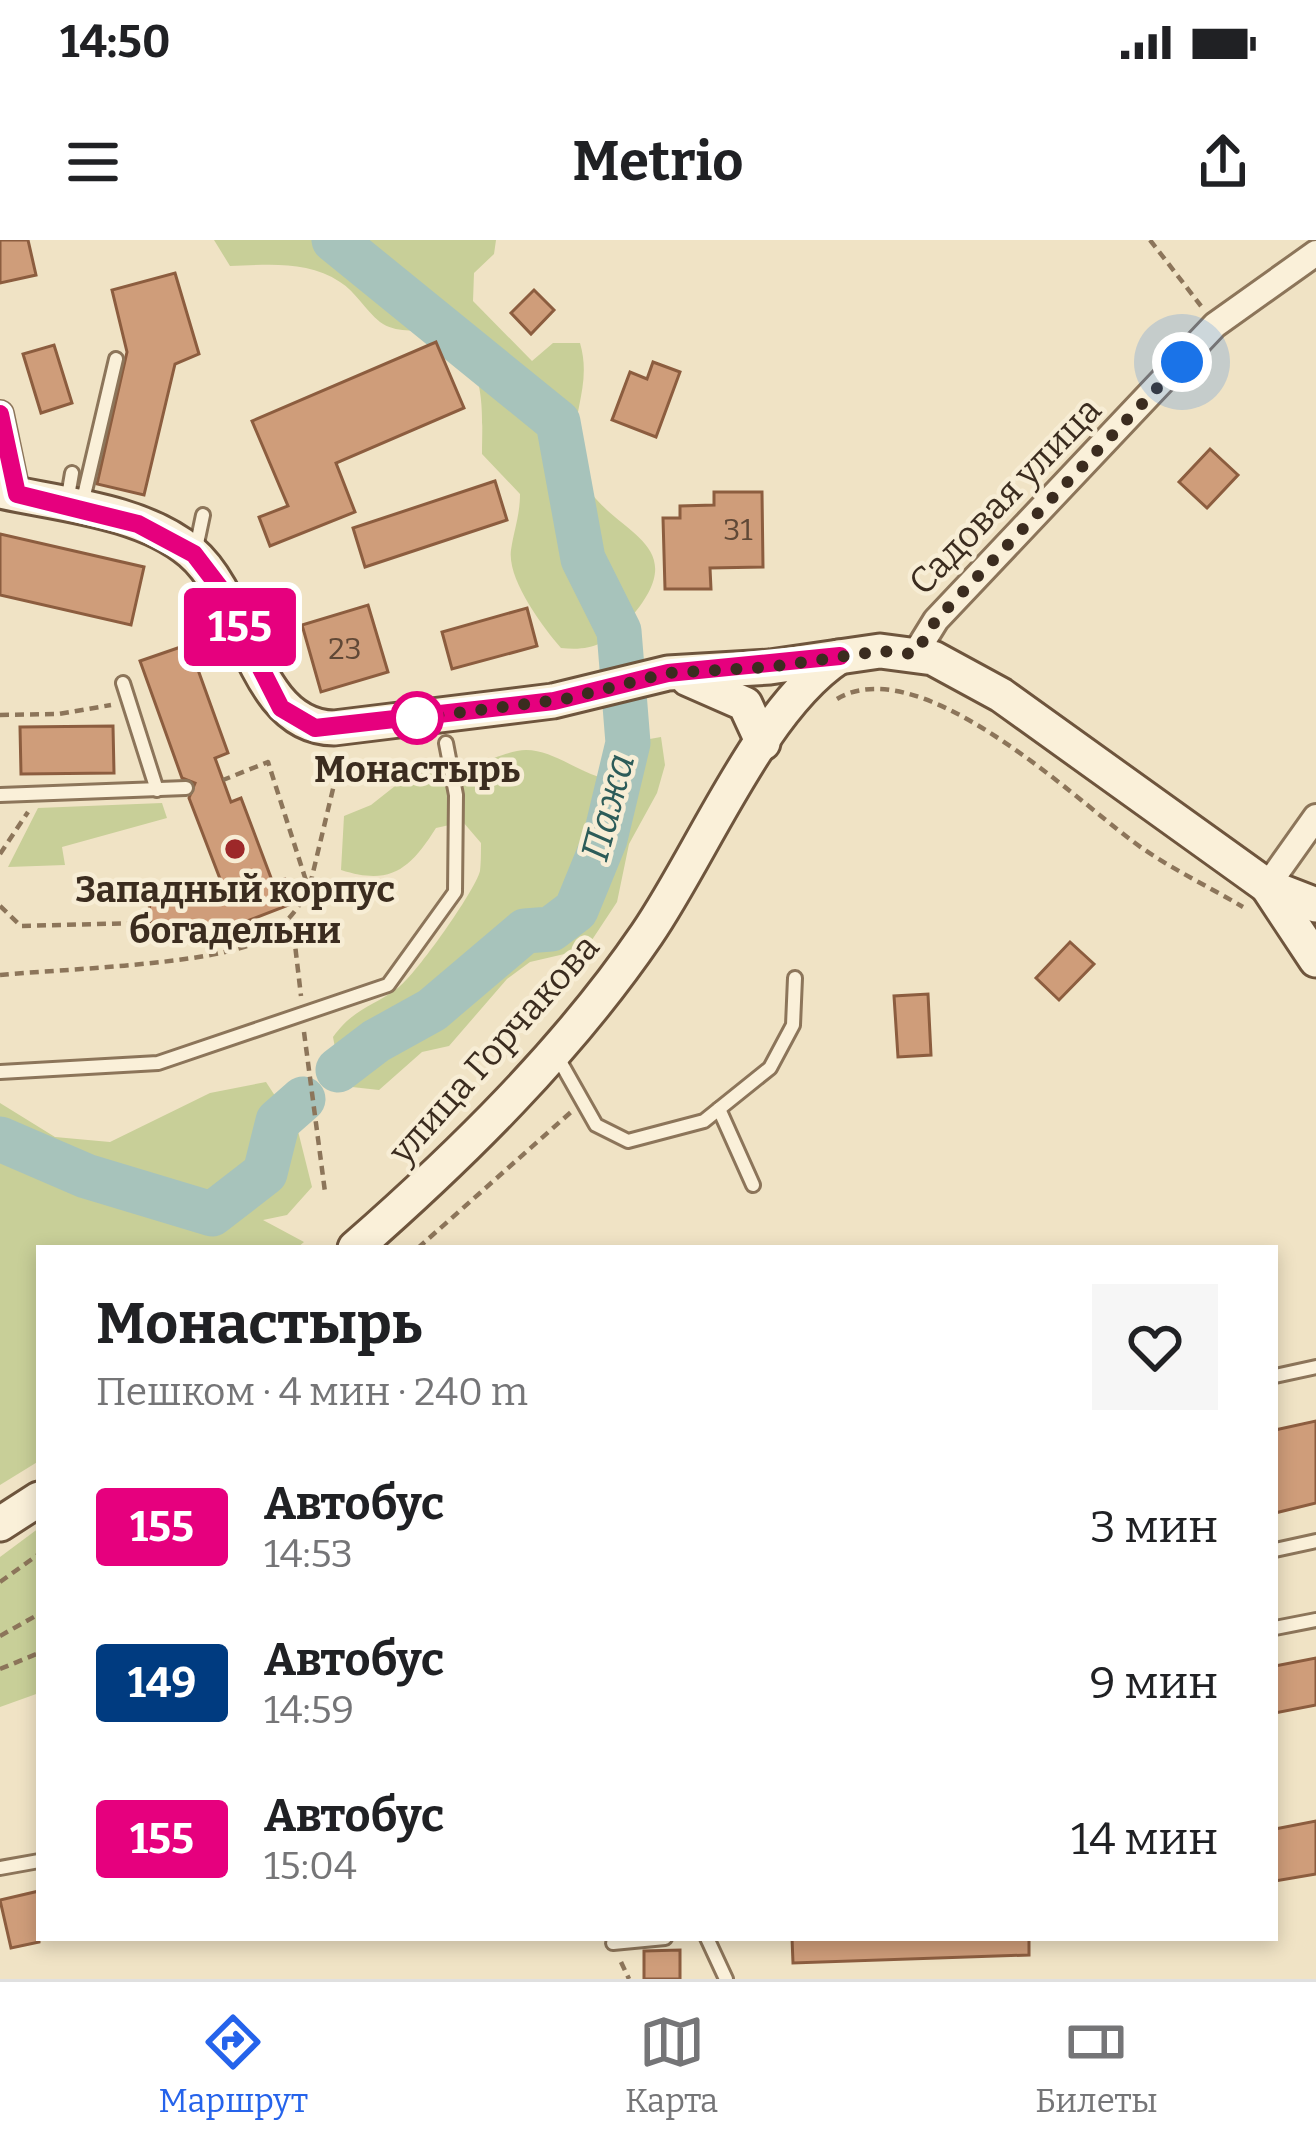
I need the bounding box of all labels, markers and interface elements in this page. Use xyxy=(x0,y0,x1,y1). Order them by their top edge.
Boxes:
text: 14:50 xyxy=(60,15,171,69)
icon: menu xyxy=(60,129,126,195)
icon: share xyxy=(1190,129,1256,195)
text: Metrio xyxy=(572,130,744,194)
your location xyxy=(1152,332,1212,392)
street label: Садовая улица xyxy=(900,388,1110,604)
house number: 31 xyxy=(723,512,753,548)
line badge: 155 xyxy=(171,588,309,666)
text: 155 xyxy=(208,602,272,652)
house number: 23 xyxy=(328,631,362,667)
marker: Монастырь xyxy=(392,693,442,743)
place label: Монастырь xyxy=(314,748,520,792)
water label: Пажа xyxy=(572,748,644,866)
marker: Западный корпус богадельни xyxy=(222,836,248,862)
place label: Западный корпус богадельни xyxy=(75,868,395,953)
street label: улица Горчакова xyxy=(379,925,609,1173)
button: heart xyxy=(1092,1284,1218,1410)
text: Монастырь xyxy=(96,1290,422,1358)
text: Пешком · 4 мин · 240 m xyxy=(96,1369,528,1415)
text: Автобус xyxy=(264,1477,444,1531)
text: 3 мин xyxy=(1090,1500,1218,1554)
text: 155 xyxy=(130,1502,194,1552)
text: 14:53 xyxy=(264,1531,353,1577)
text: Автобус xyxy=(264,1633,444,1687)
text: 9 мин xyxy=(1089,1656,1218,1710)
text: 149 xyxy=(128,1658,196,1708)
text: 14:59 xyxy=(264,1687,354,1733)
text: Автобус xyxy=(264,1789,444,1843)
text: 14 мин xyxy=(1071,1812,1218,1866)
text: 155 xyxy=(130,1814,194,1864)
text: 15:04 xyxy=(264,1843,357,1889)
tab: Маршрут xyxy=(159,2009,308,2121)
tab: Карта xyxy=(625,2009,718,2121)
tab: Билеты xyxy=(1035,2009,1157,2121)

